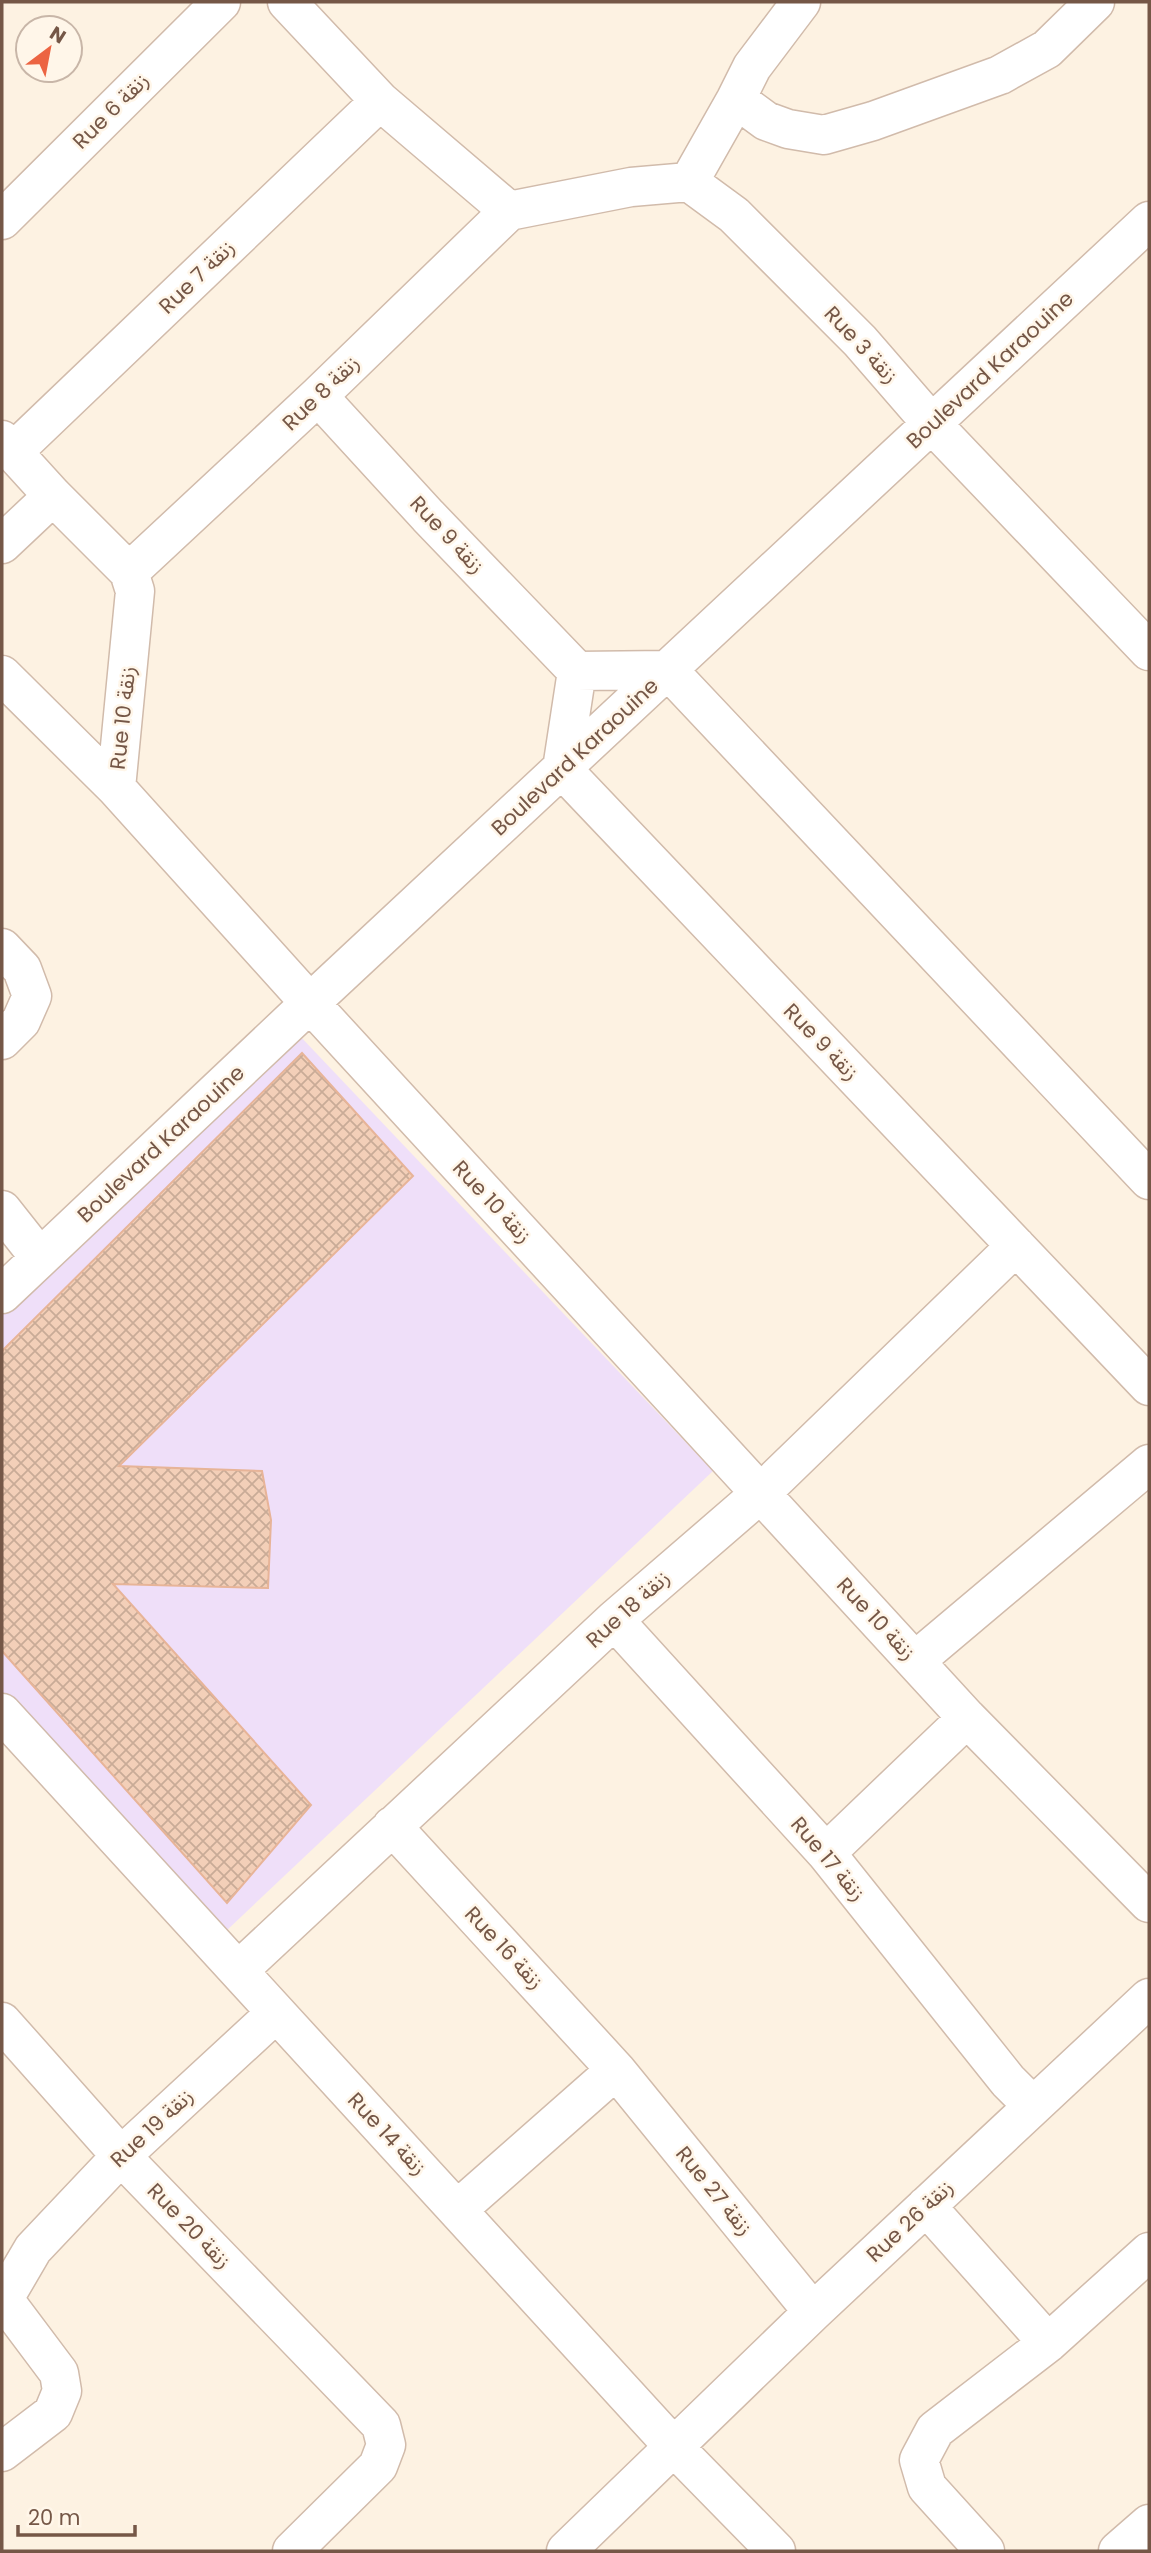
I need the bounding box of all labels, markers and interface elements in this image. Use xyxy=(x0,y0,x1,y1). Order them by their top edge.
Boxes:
north arrow xyxy=(14,14,84,84)
text: N xyxy=(45,20,71,50)
street label: Rue 6 زنقة xyxy=(66,66,155,155)
street label: Rue 7 زنقة xyxy=(152,233,241,320)
street label: Boulevard Karaouine xyxy=(900,284,1080,455)
street label: Rue 3 زنقة xyxy=(818,300,905,390)
street label: Rue 8 زنقة xyxy=(276,349,366,437)
street label: Rue 9 زنقة xyxy=(404,489,491,580)
street label: Rue 10 زنقة xyxy=(103,665,142,771)
street label: Boulevard Karaouine xyxy=(485,671,665,842)
street label: Rue 9 زنقة xyxy=(777,997,865,1087)
street label: Boulevard Karaouine xyxy=(71,1058,251,1229)
street label: Rue 10 زنقة xyxy=(446,1154,538,1249)
street label: Rue 18 زنقة xyxy=(579,1563,676,1654)
street label: Rue 10 زنقة xyxy=(830,1571,922,1666)
street label: Rue 17 زنقة xyxy=(785,1810,872,1907)
street label: Rue 16 زنقة xyxy=(458,1900,550,1996)
street label: Rue 19 زنقة xyxy=(104,2082,199,2174)
street label: Rue 14 زنقة xyxy=(341,2086,433,2181)
street label: Rue 27 زنقة xyxy=(669,2140,759,2242)
street label: Rue 26 زنقة xyxy=(860,2173,959,2268)
street label: Rue 20 زنقة xyxy=(141,2176,238,2275)
scale bar xyxy=(18,2494,135,2538)
text: 20 m xyxy=(28,2503,81,2532)

